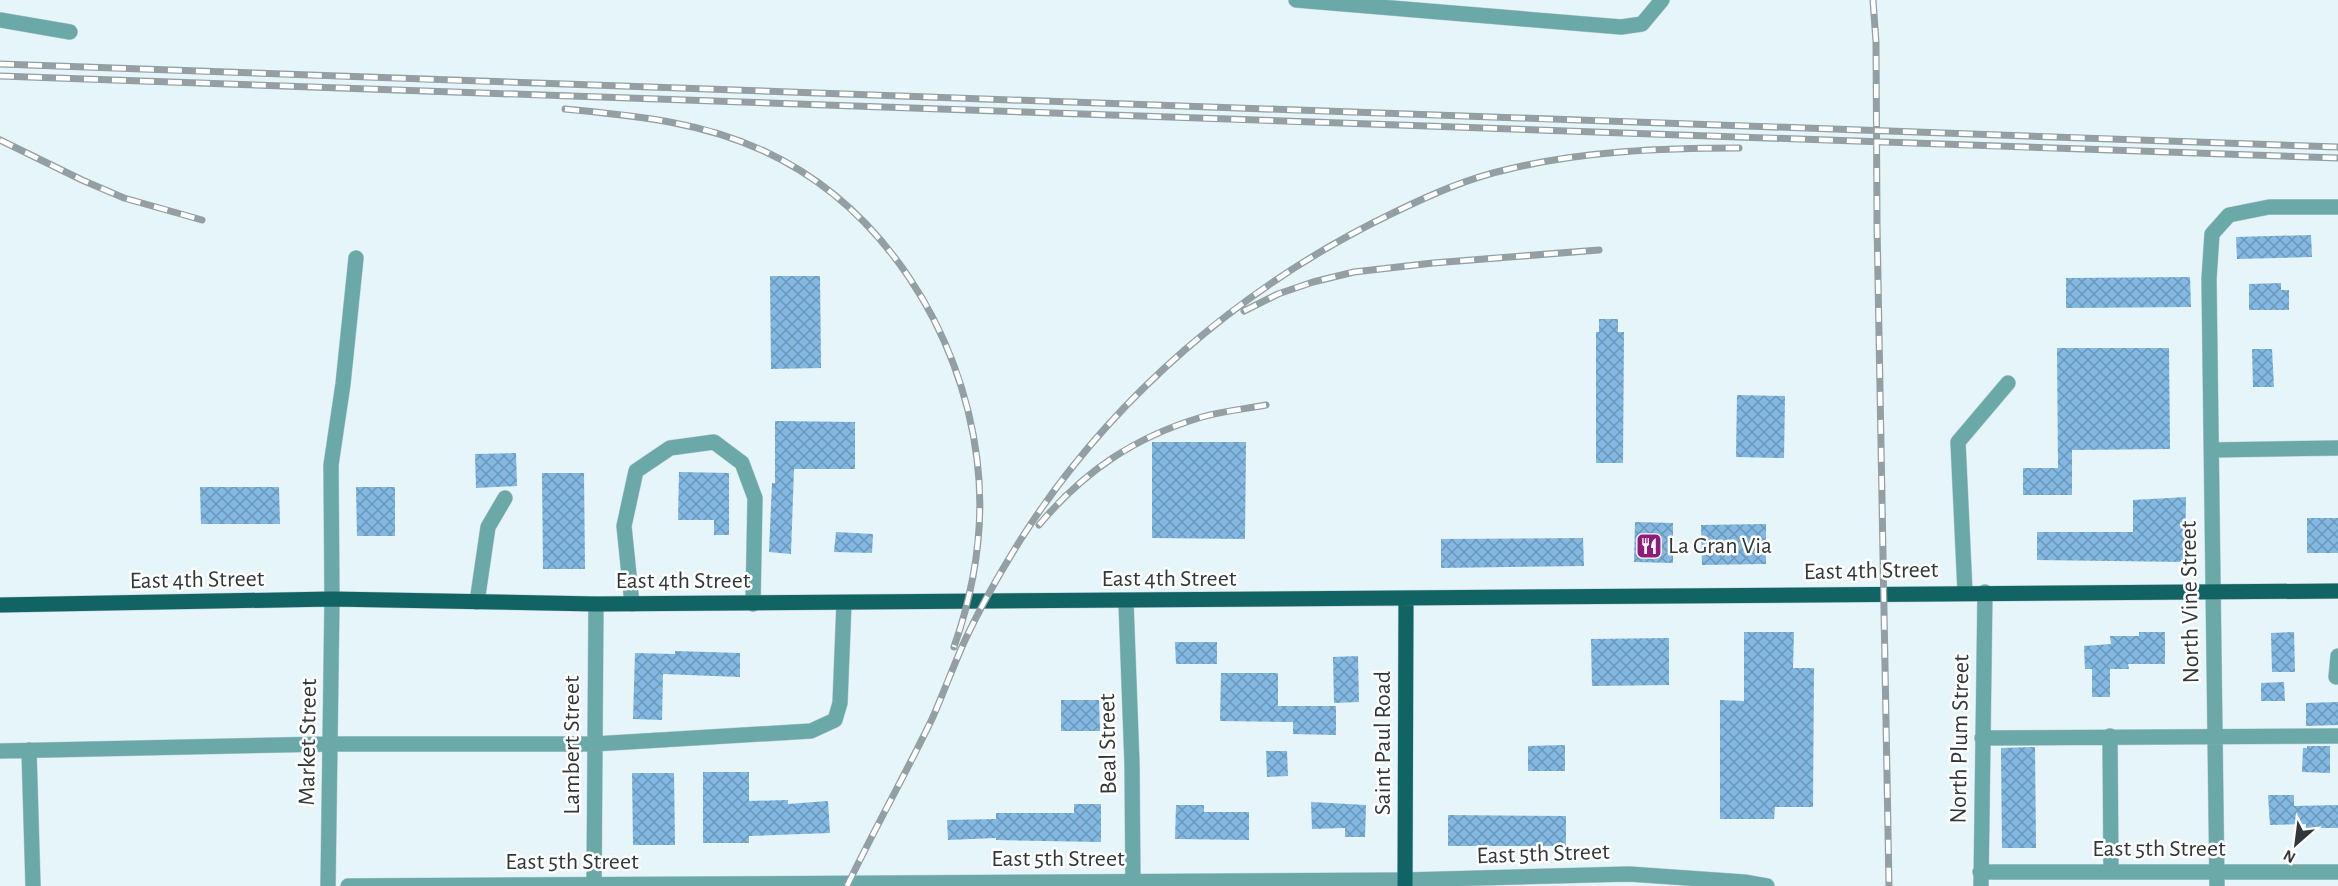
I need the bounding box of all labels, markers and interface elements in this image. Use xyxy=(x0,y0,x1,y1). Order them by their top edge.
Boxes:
street label: North Vine Street xyxy=(2177,520,2203,683)
restaurant icon: La Gran Via xyxy=(1634,531,1664,561)
place label: La Gran Via xyxy=(1668,534,1772,558)
street label: East 4th Street xyxy=(1803,558,1939,584)
street label: East 4th Street xyxy=(129,567,265,593)
street label: East 4th Street xyxy=(1102,567,1237,591)
street label: East 4th Street xyxy=(616,569,751,593)
street label: North Plum Street xyxy=(1947,654,1973,824)
street label: Saint Paul Road xyxy=(1371,671,1395,815)
street label: Lambert Street xyxy=(560,675,584,815)
street label: Market Street xyxy=(295,678,321,806)
street label: Beal Street xyxy=(1095,693,1121,795)
north arrow xyxy=(2266,814,2326,874)
street label: East 5th Street xyxy=(2092,837,2226,861)
street label: East 5th Street xyxy=(1476,840,1610,868)
street label: East 5th Street xyxy=(991,847,1125,871)
text: N xyxy=(2281,847,2298,866)
street label: East 5th Street xyxy=(505,850,639,874)

